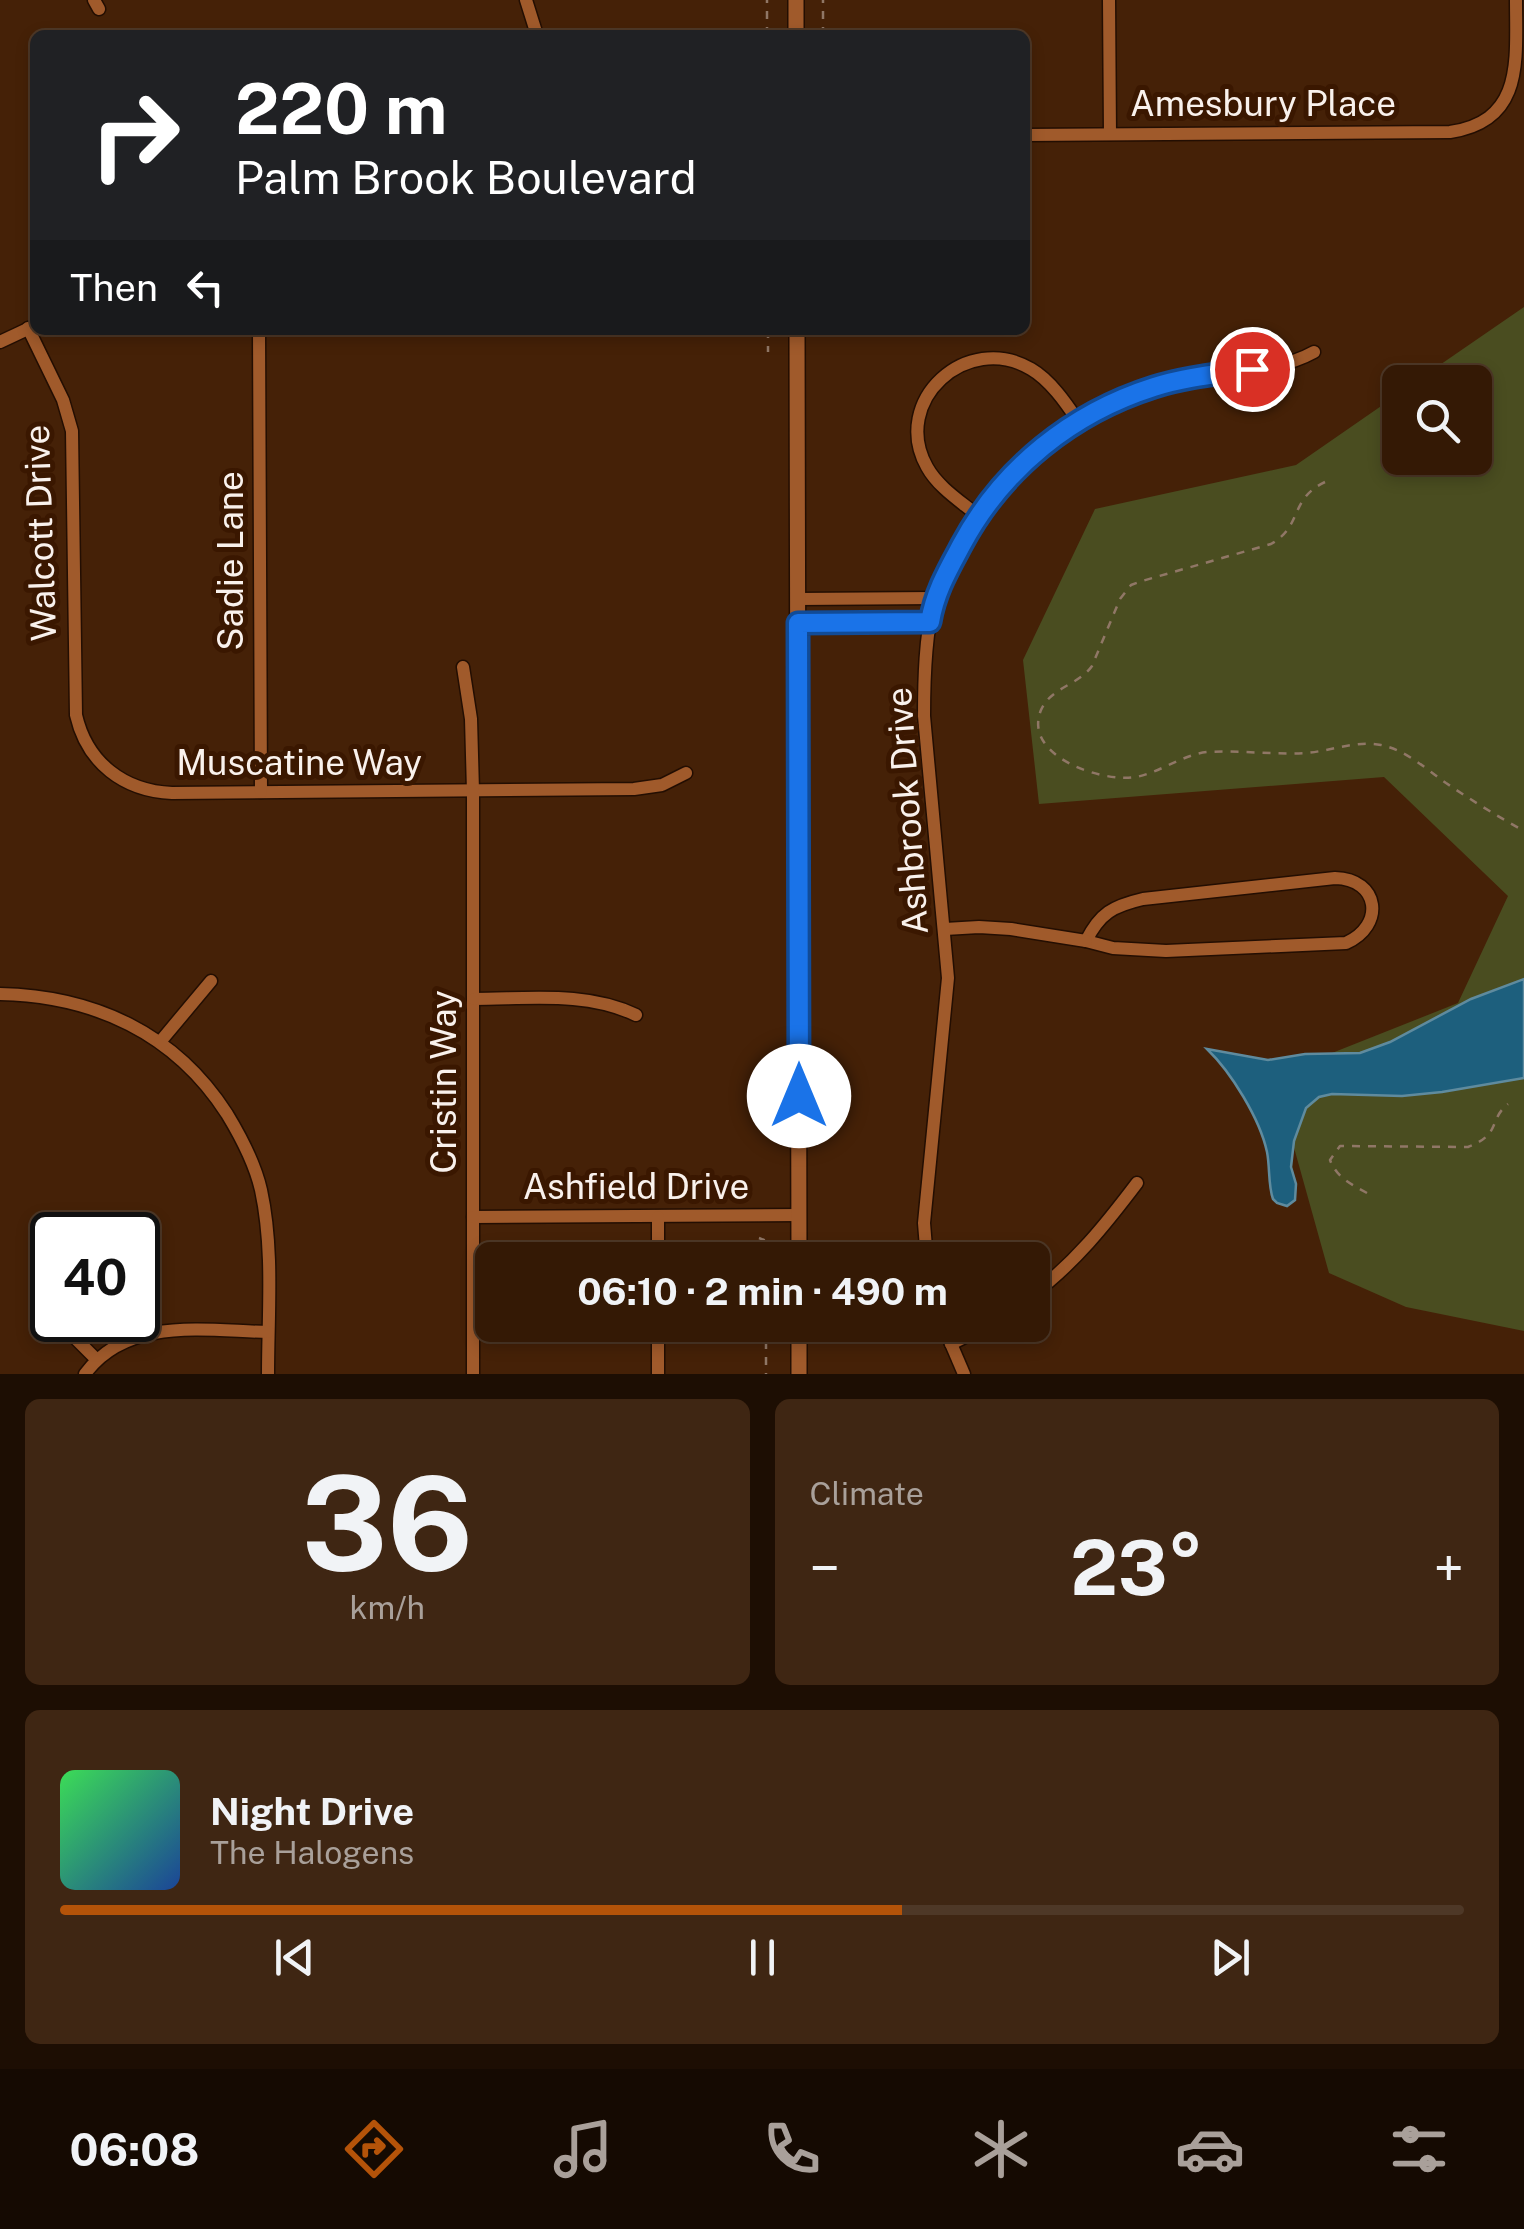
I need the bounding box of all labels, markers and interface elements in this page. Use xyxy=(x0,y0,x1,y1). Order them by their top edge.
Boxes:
text: 220 m xyxy=(235,67,448,150)
icon: right xyxy=(70,70,200,200)
street label: Amesbury Place xyxy=(1130,83,1396,124)
text: Palm Brook Boulevard xyxy=(235,151,697,204)
icon: left xyxy=(178,260,233,315)
text: Then xyxy=(70,265,158,310)
pin xyxy=(1210,327,1295,412)
icon: arrive xyxy=(1225,342,1280,397)
map controls xyxy=(1382,365,1492,475)
button: search xyxy=(1382,365,1492,475)
street label: Walcott Drive xyxy=(16,424,64,642)
street label: Sadie Lane xyxy=(210,471,251,651)
street label: Ashbrook Drive xyxy=(878,686,936,936)
street label: Muscatine Way xyxy=(176,742,422,783)
street label: Cristin Way xyxy=(423,990,464,1174)
position arrow xyxy=(747,1044,851,1148)
street label: Ashfield Drive xyxy=(523,1166,749,1207)
speed limit sign: 40 xyxy=(30,1212,160,1342)
text: 06:10 · 2 min · 490 m xyxy=(577,1269,948,1314)
text: 36 xyxy=(301,1448,473,1600)
text: Climate xyxy=(810,1475,924,1512)
text: 23° xyxy=(1070,1524,1203,1612)
text: − xyxy=(810,1536,840,1600)
text: + xyxy=(1434,1536,1464,1600)
text: km/h xyxy=(350,1589,425,1626)
text: Night Drive xyxy=(210,1789,414,1834)
text: The Halogens xyxy=(210,1834,414,1871)
icon: previous xyxy=(267,1930,322,1985)
icon: pause xyxy=(735,1930,790,1985)
icon: next xyxy=(1203,1930,1258,1985)
icon: directions xyxy=(339,2114,409,2184)
icon: music xyxy=(548,2114,618,2184)
icon: phone xyxy=(757,2114,827,2184)
icon: climate xyxy=(966,2114,1036,2184)
icon: car xyxy=(1175,2114,1245,2184)
icon: filters xyxy=(1384,2114,1454,2184)
text: 06:08 xyxy=(70,2123,199,2176)

